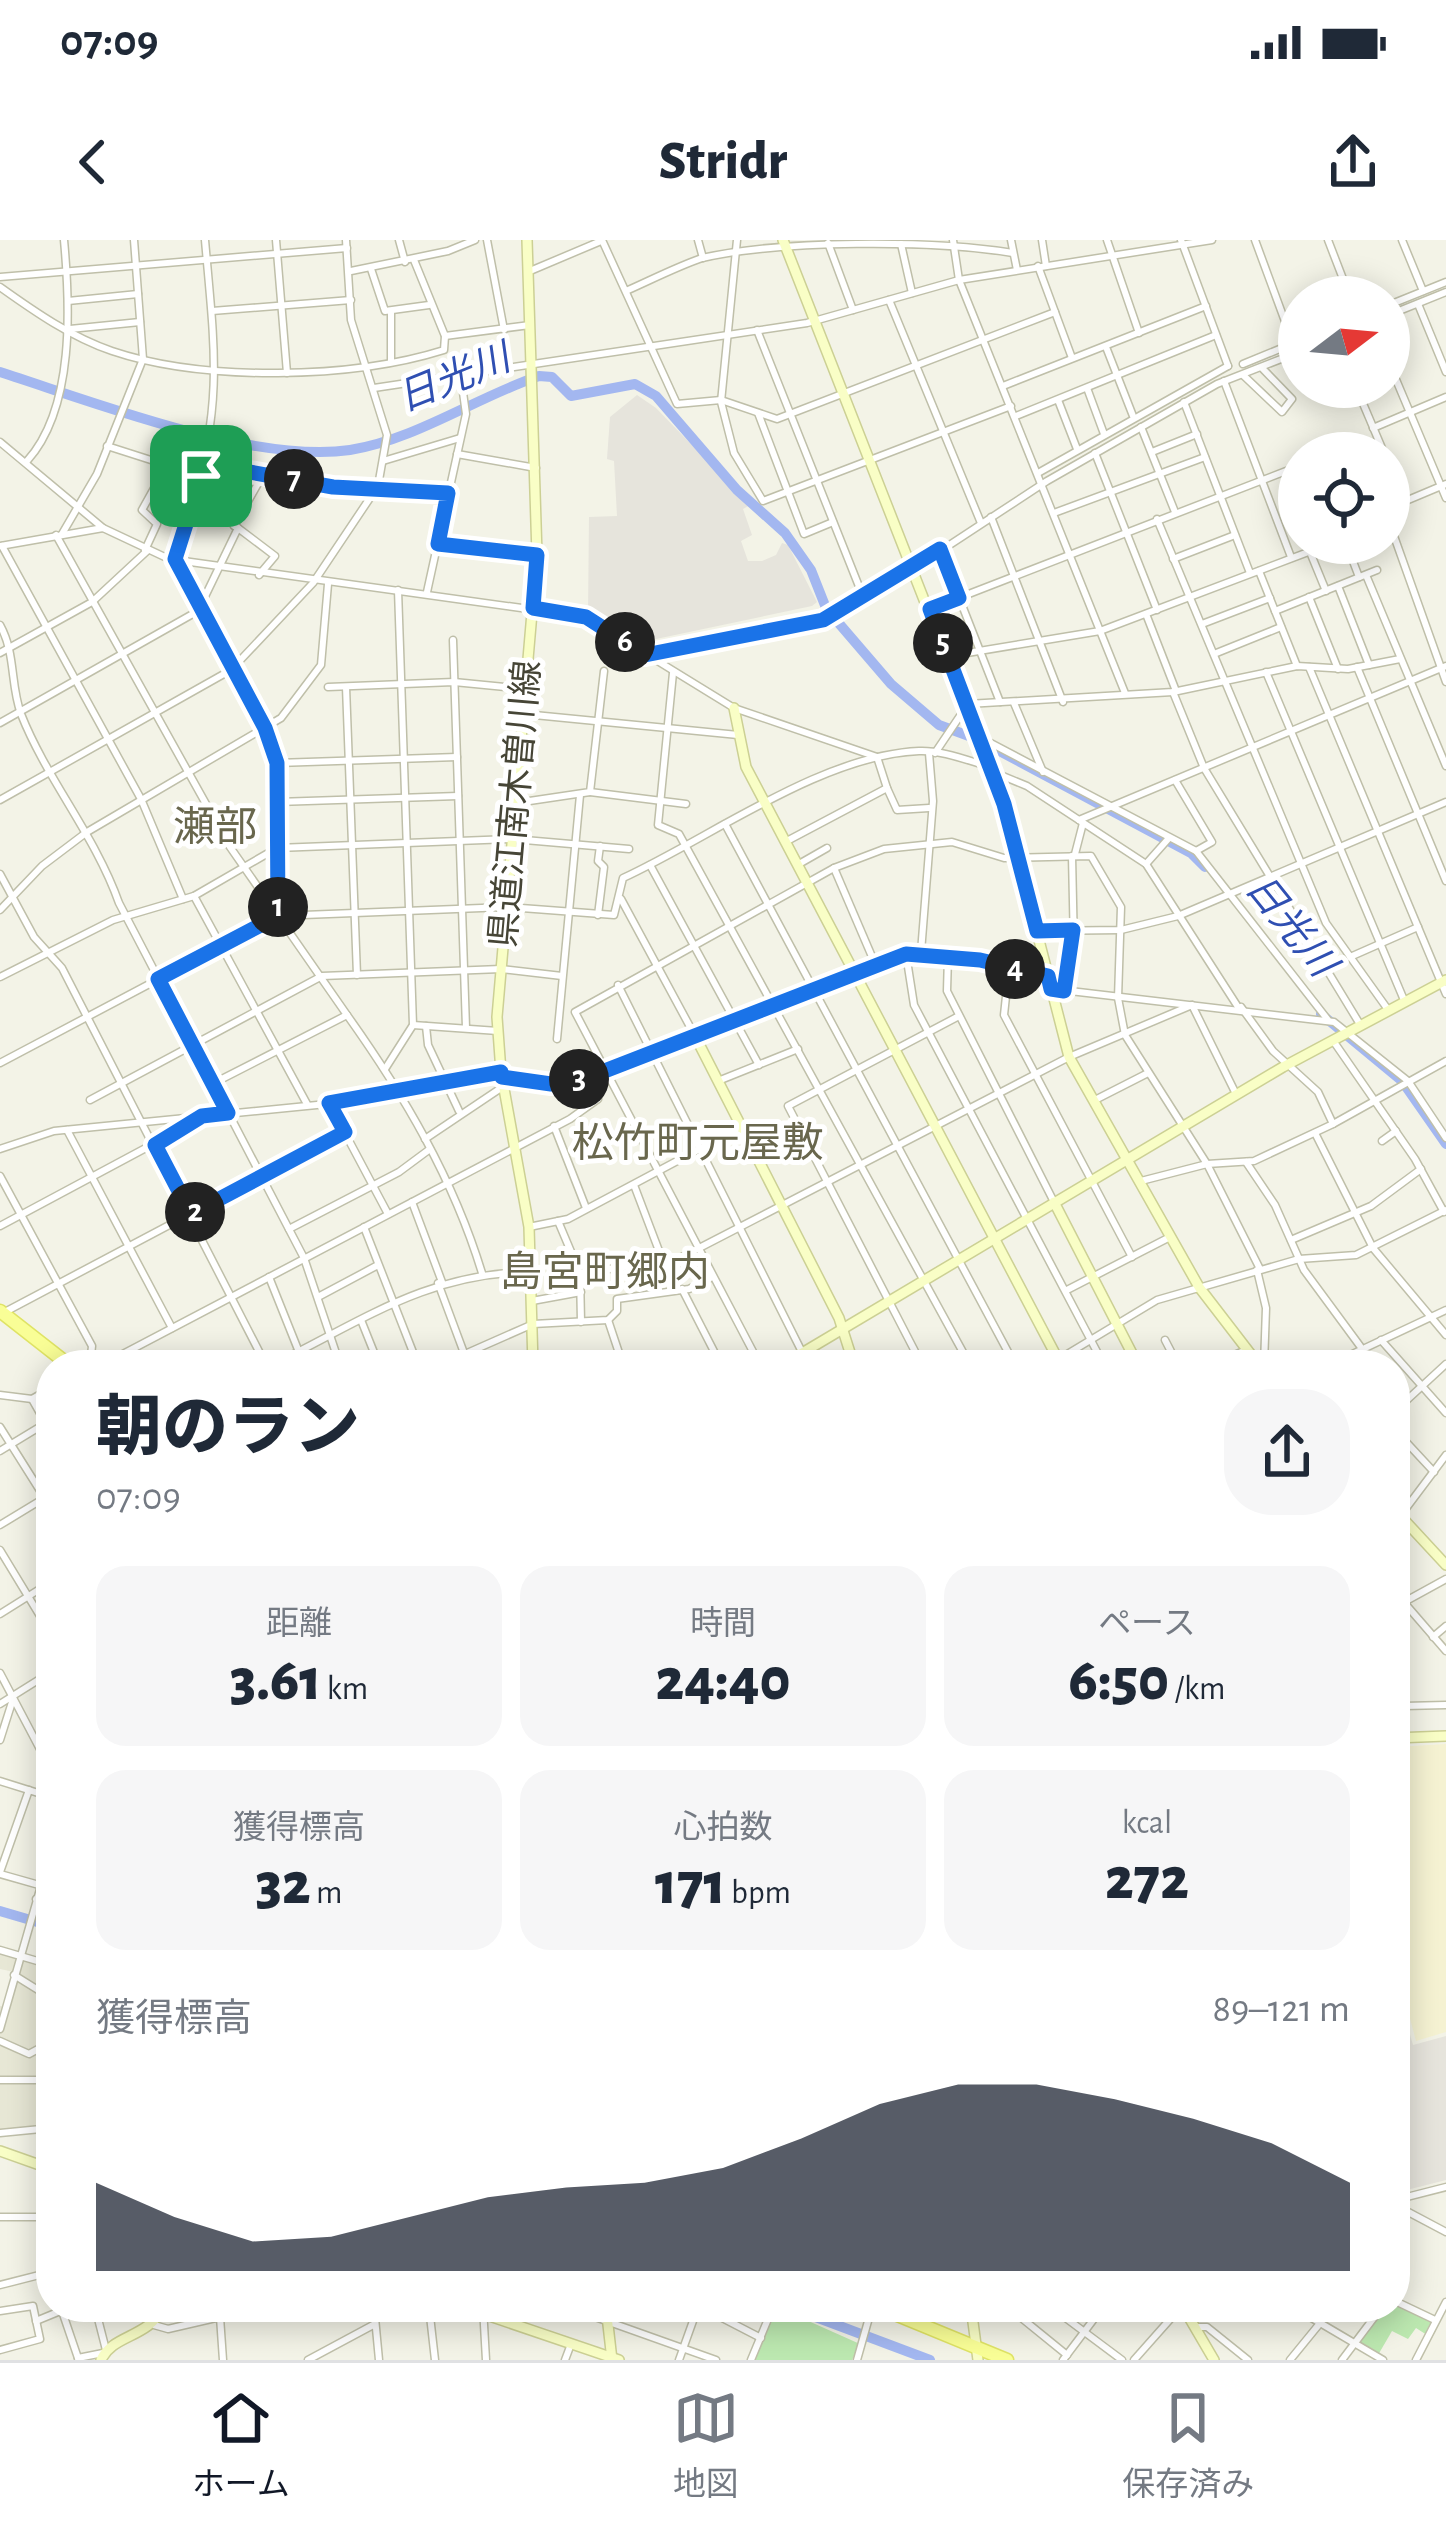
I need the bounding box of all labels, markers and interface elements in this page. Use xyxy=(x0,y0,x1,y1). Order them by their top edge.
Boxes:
text: 07:09 xyxy=(60,19,158,64)
icon: back xyxy=(60,129,126,195)
icon: share xyxy=(1320,129,1386,195)
text: Stridr xyxy=(659,135,787,189)
north arrow xyxy=(1278,276,1410,408)
map controls xyxy=(1278,276,1410,564)
water label: 日光川 xyxy=(392,336,519,419)
pin xyxy=(150,425,252,527)
button: locate xyxy=(1278,432,1410,564)
icon: arrive xyxy=(168,443,234,509)
pin: 7 xyxy=(264,449,324,509)
text: 7 xyxy=(287,462,301,495)
pin: 6 xyxy=(595,612,655,672)
pin: 5 xyxy=(913,613,973,673)
text: 6 xyxy=(617,625,633,658)
text: 5 xyxy=(936,626,950,659)
street label: 県道江南木曽川線 xyxy=(484,659,546,949)
district label: 瀬部 xyxy=(173,805,257,849)
water label: 日光川 xyxy=(1238,867,1346,987)
pin: 1 xyxy=(248,877,308,937)
text: 1 xyxy=(272,890,284,923)
pin: 4 xyxy=(985,939,1045,999)
text: 4 xyxy=(1007,952,1023,985)
pin: 3 xyxy=(549,1049,609,1109)
text: 3 xyxy=(572,1062,586,1095)
district label: 松竹町元屋敷 xyxy=(572,1121,824,1165)
pin: 2 xyxy=(165,1182,225,1242)
text: 2 xyxy=(187,1195,203,1228)
district label: 島宮町郷内 xyxy=(500,1250,710,1294)
button: share xyxy=(1224,1389,1350,1515)
text: 朝のラン xyxy=(96,1396,360,1462)
text: 07:09 xyxy=(96,1478,181,1517)
text: 距離 xyxy=(266,1608,332,1641)
text: 時間 xyxy=(690,1608,756,1641)
text: ペース xyxy=(1098,1608,1196,1641)
text: 3.61 xyxy=(230,1651,321,1711)
text: 24:40 xyxy=(655,1651,791,1711)
text: 6:50 xyxy=(1069,1651,1169,1711)
text: km xyxy=(321,1673,368,1706)
text: /km xyxy=(1169,1673,1225,1706)
text: kcal xyxy=(1122,1807,1172,1840)
text: 獲得標高 xyxy=(233,1812,365,1845)
text: 心拍数 xyxy=(674,1812,773,1845)
text: 272 xyxy=(1105,1850,1189,1910)
text: 32 xyxy=(256,1855,311,1915)
text: 171 xyxy=(655,1855,726,1915)
text: m xyxy=(311,1877,343,1910)
text: bpm xyxy=(726,1877,791,1910)
text: 89–121 m xyxy=(1212,1990,1350,2029)
text: 獲得標高 xyxy=(96,2000,252,2039)
tab: ホーム xyxy=(192,2385,290,2506)
tab: 地図 xyxy=(673,2385,739,2506)
tab: 保存済み xyxy=(1122,2385,1254,2506)

